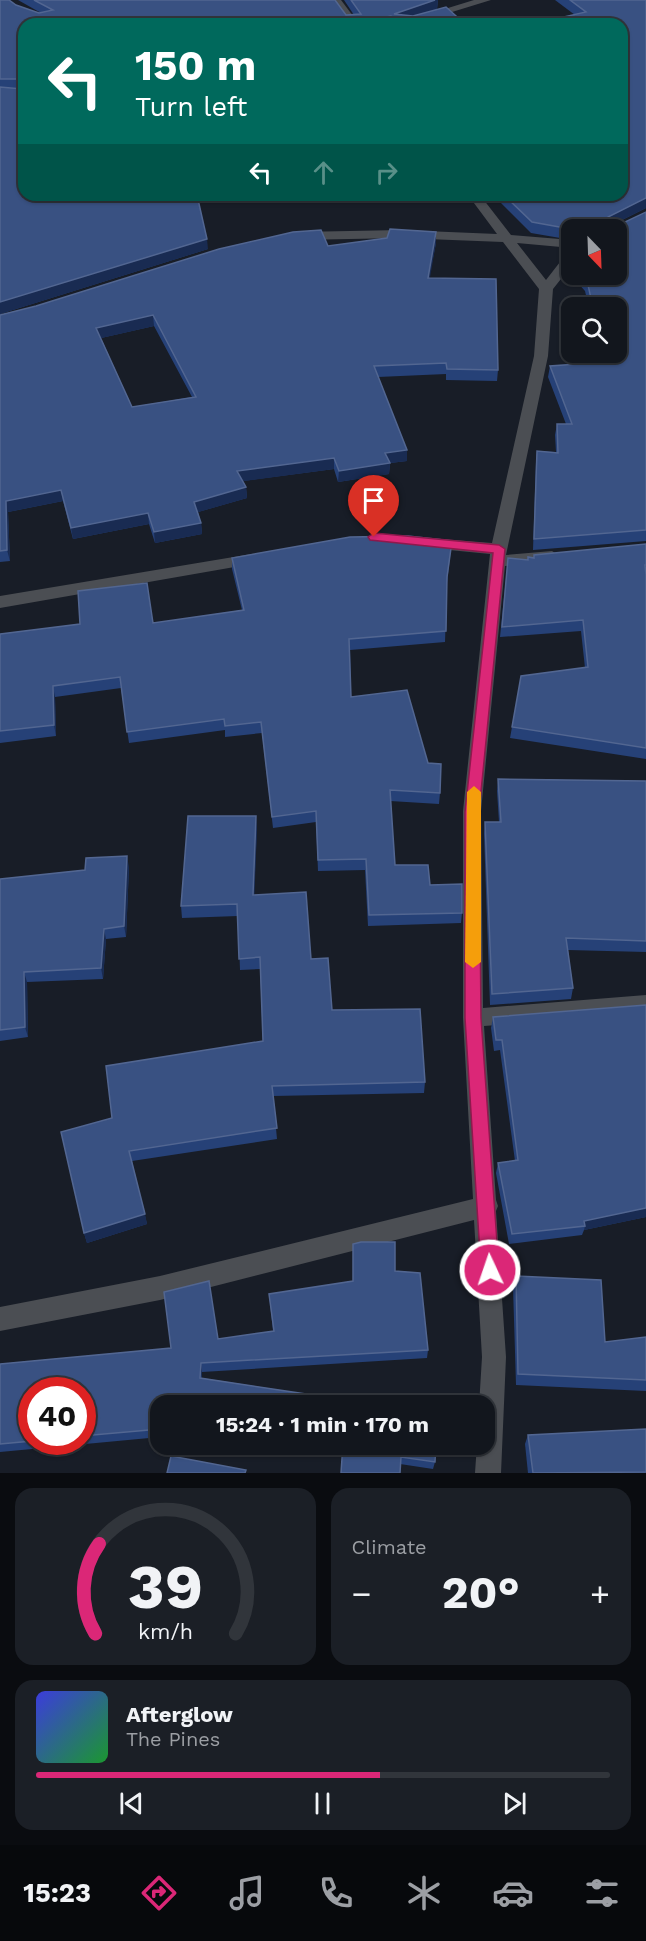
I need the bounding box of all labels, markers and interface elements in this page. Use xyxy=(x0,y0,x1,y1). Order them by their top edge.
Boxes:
text: 150 m xyxy=(135,41,256,90)
icon: left xyxy=(36,42,114,120)
text: Turn left xyxy=(135,91,247,123)
icon: left xyxy=(244,156,277,189)
icon: ahead xyxy=(307,156,340,189)
icon: right xyxy=(370,156,403,189)
north arrow xyxy=(561,219,627,285)
map controls xyxy=(561,219,627,363)
button: search xyxy=(561,297,627,363)
pin xyxy=(348,475,399,537)
icon: arrive xyxy=(357,484,390,517)
position arrow xyxy=(458,1238,522,1302)
speed limit sign: 40 xyxy=(18,1377,96,1455)
text: 15:24 · 1 min · 170 m xyxy=(216,1412,429,1437)
text: Climate xyxy=(352,1535,427,1559)
text: 39 xyxy=(128,1550,203,1623)
text: 20° xyxy=(442,1566,520,1619)
text: − xyxy=(352,1574,371,1613)
text: + xyxy=(590,1574,610,1613)
text: km/h xyxy=(138,1619,193,1644)
text: Afterglow xyxy=(126,1702,233,1727)
text: The Pines xyxy=(126,1727,220,1751)
icon: previous xyxy=(115,1787,148,1820)
icon: pause xyxy=(306,1787,339,1820)
icon: next xyxy=(498,1787,531,1820)
icon: directions xyxy=(138,1872,180,1914)
icon: music xyxy=(226,1872,268,1914)
icon: phone xyxy=(315,1872,357,1914)
icon: climate xyxy=(403,1872,445,1914)
icon: car xyxy=(492,1872,534,1914)
icon: filters xyxy=(581,1872,623,1914)
text: 15:23 xyxy=(23,1877,91,1909)

